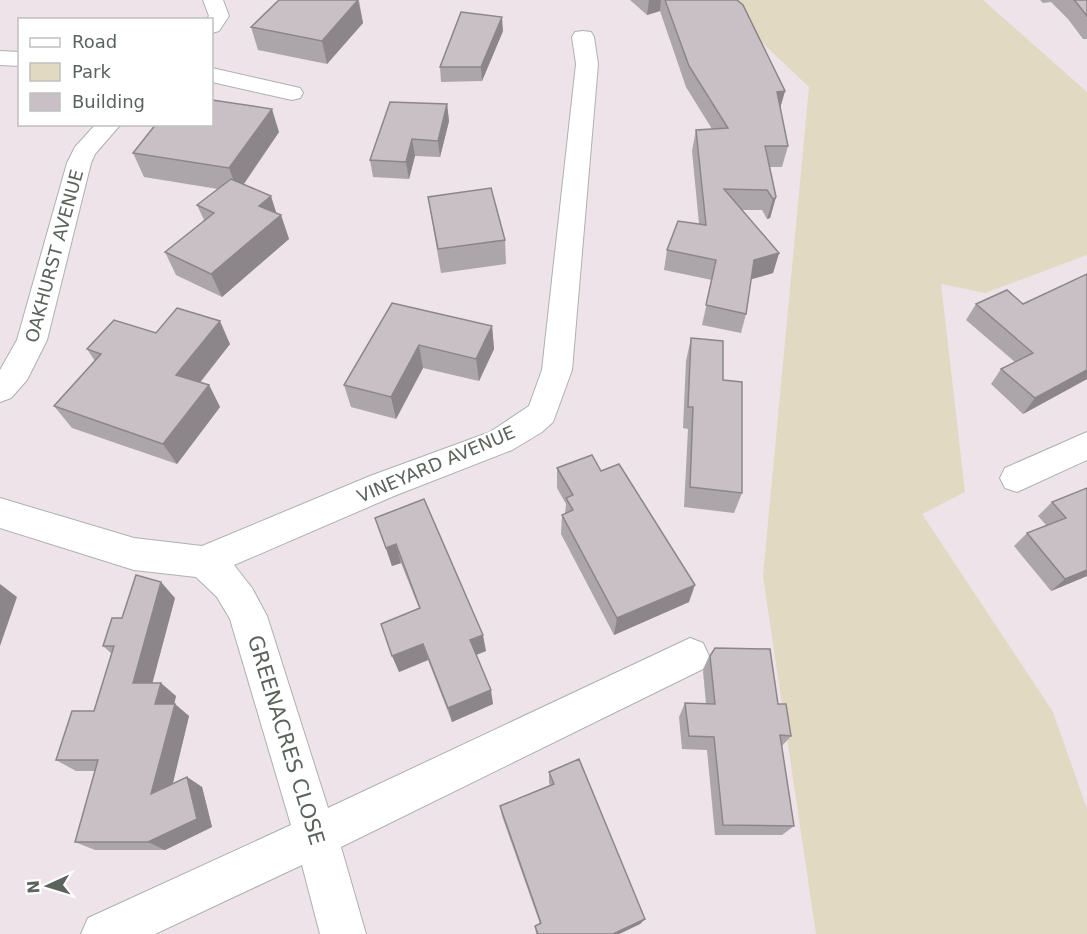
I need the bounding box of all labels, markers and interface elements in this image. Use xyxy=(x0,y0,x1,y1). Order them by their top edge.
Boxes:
legend xyxy=(18,18,213,126)
text: Road xyxy=(72,31,117,52)
text: Park xyxy=(72,61,111,82)
text: Building xyxy=(72,91,145,112)
street label: OAKHURST AVENUE xyxy=(21,167,87,345)
street label: VINEYARD AVENUE xyxy=(354,421,518,507)
street label: GREENACRES CLOSE xyxy=(243,632,329,848)
north arrow xyxy=(18,856,78,916)
text: N xyxy=(24,880,43,894)

